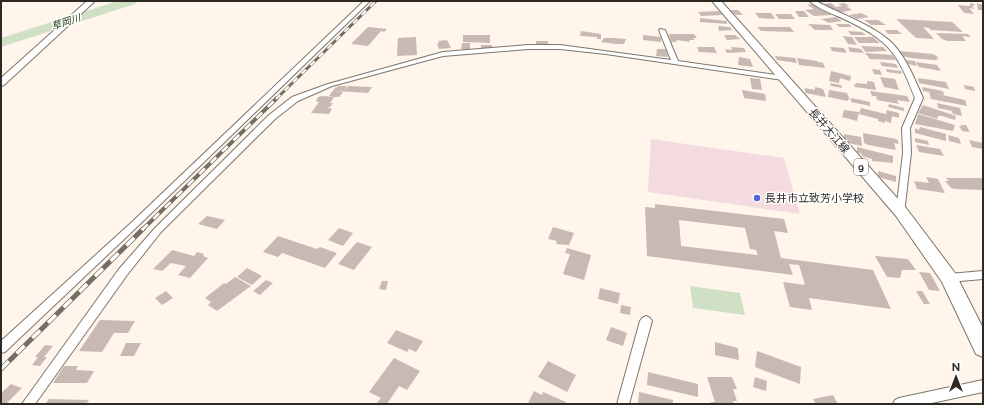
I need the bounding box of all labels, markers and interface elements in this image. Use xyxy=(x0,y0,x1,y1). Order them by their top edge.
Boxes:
water label: 草岡川 xyxy=(50,12,83,32)
street label: 長井大江線 xyxy=(806,106,852,156)
road number: 9 xyxy=(854,159,868,175)
place label: 長井市立致芳小学校 xyxy=(765,192,864,205)
marker: 長井市立致芳小学校 xyxy=(752,193,762,203)
north arrow xyxy=(936,357,976,397)
text: N xyxy=(952,361,960,374)

